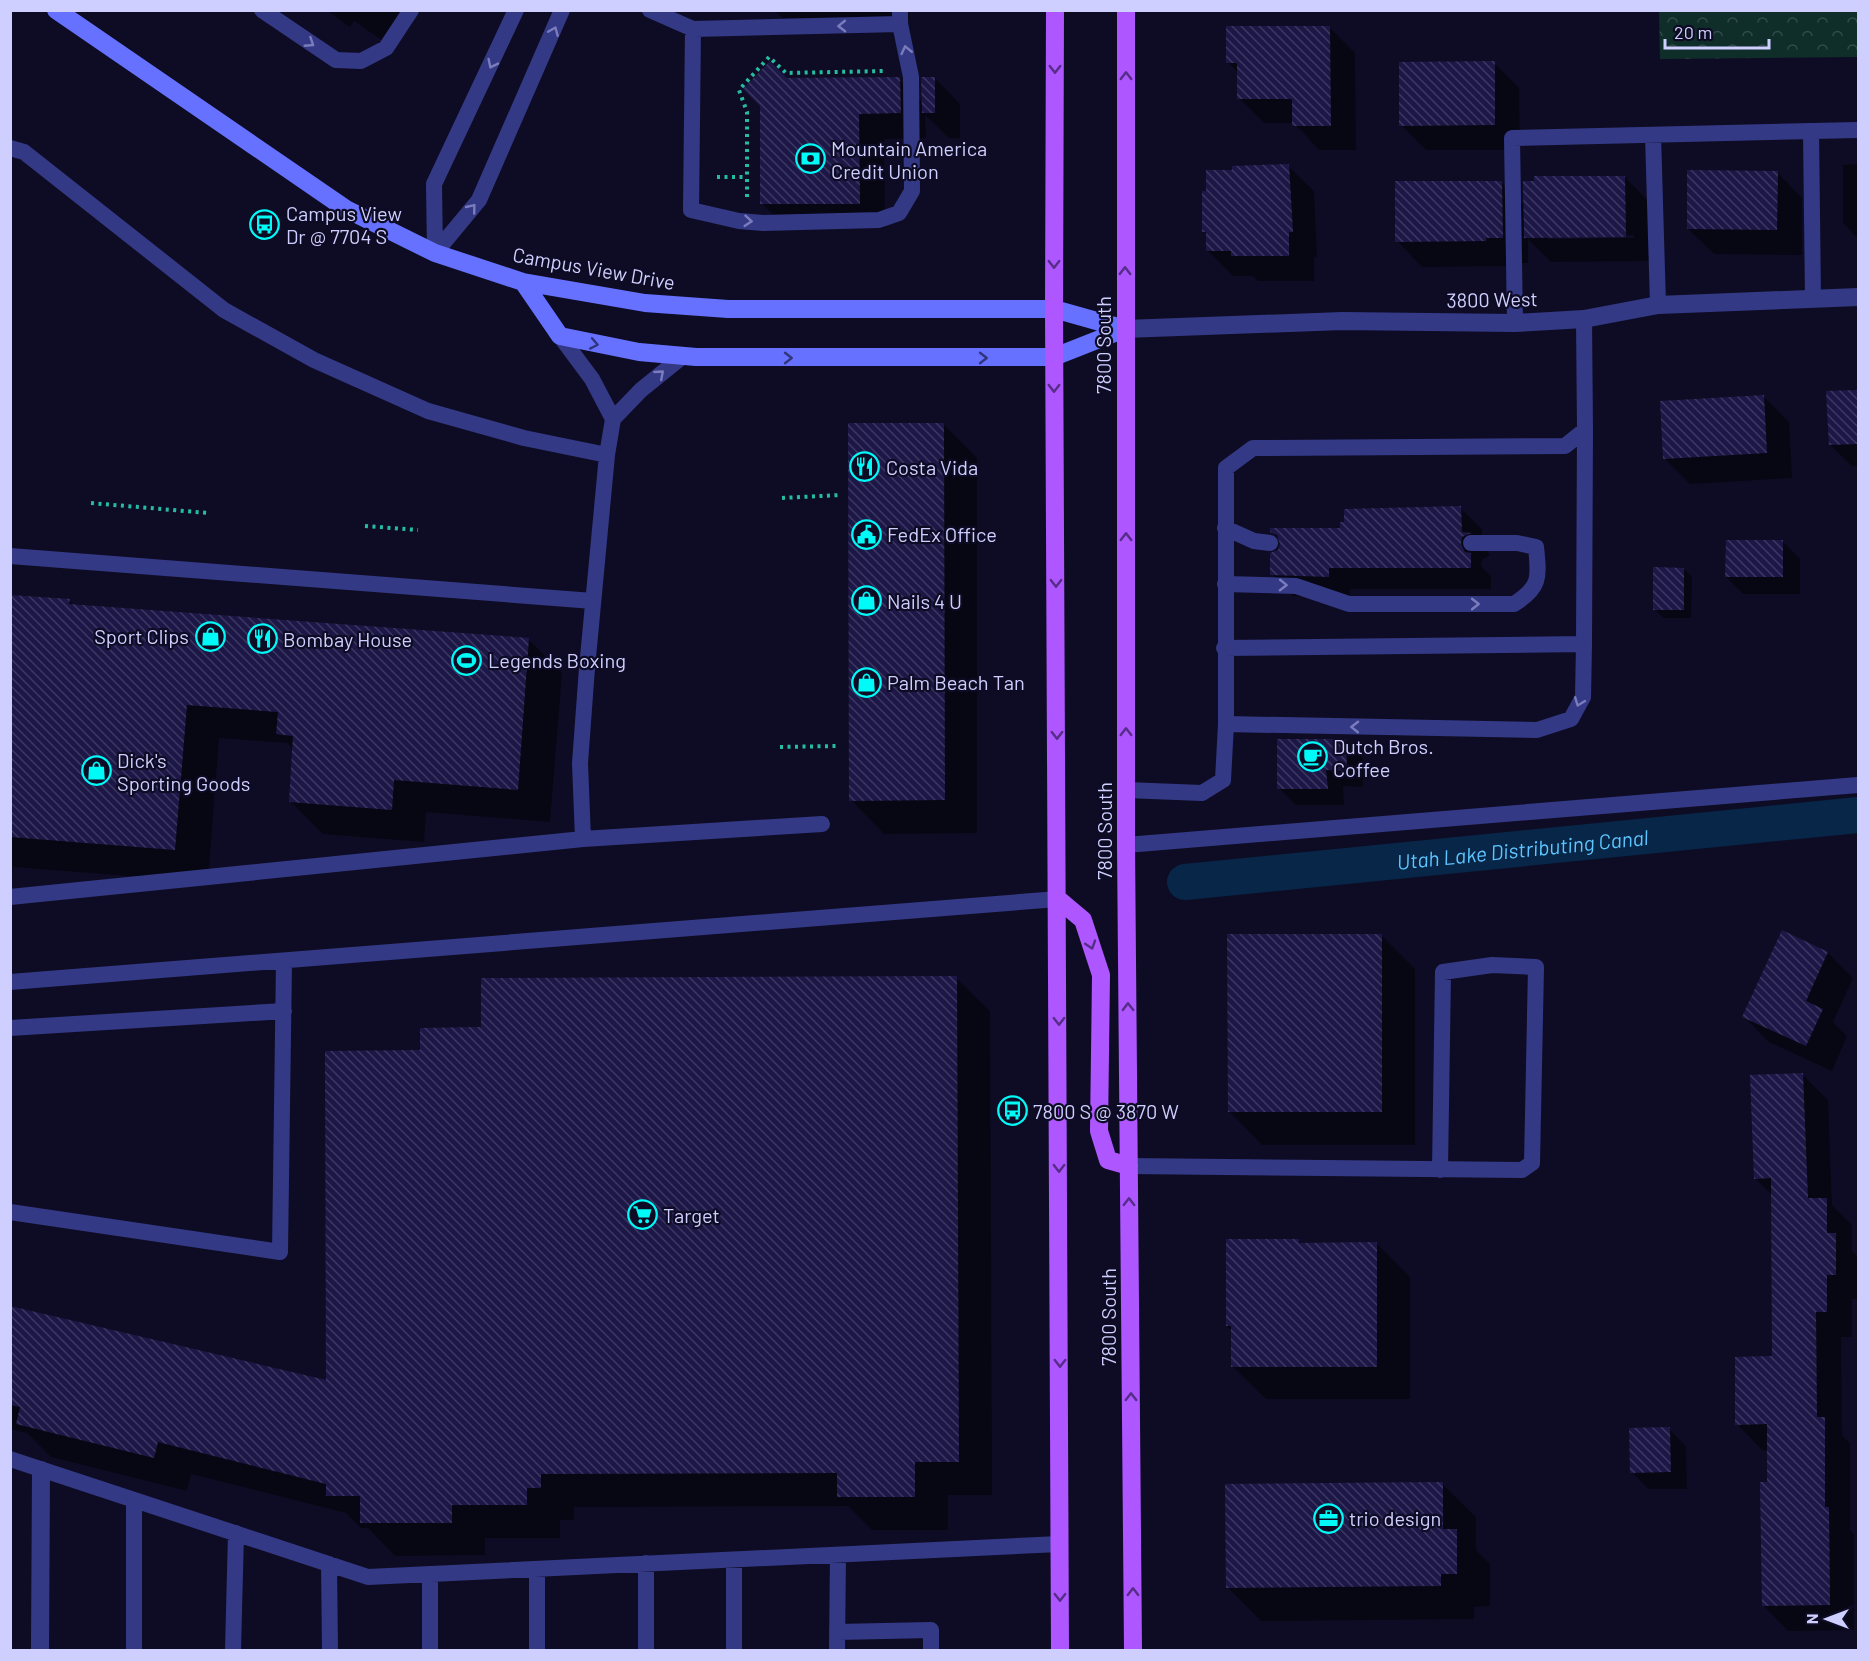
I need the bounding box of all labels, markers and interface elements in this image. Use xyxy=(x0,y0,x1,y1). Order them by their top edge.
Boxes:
scale bar xyxy=(1665,12,1768,50)
one-way arrow xyxy=(837,19,846,32)
text: 20 m xyxy=(1674,21,1712,43)
one-way arrow xyxy=(547,27,559,38)
one-way arrow xyxy=(304,36,315,47)
one-way arrow xyxy=(901,46,914,56)
one-way arrow xyxy=(488,58,500,69)
one-way arrow xyxy=(1049,64,1061,73)
one-way arrow xyxy=(1120,71,1132,80)
place label: Mountain America Credit Union xyxy=(831,136,987,183)
bank icon: Mountain America Credit Union xyxy=(794,143,826,175)
place label: Campus View Dr @ 7704 S xyxy=(286,201,402,248)
one-way arrow xyxy=(465,204,476,215)
bus stop icon: Campus View Dr @ 7704 S xyxy=(249,208,281,240)
one-way arrow xyxy=(744,214,753,227)
street label: Campus View Drive xyxy=(511,242,677,294)
one-way arrow xyxy=(1048,259,1060,268)
one-way arrow xyxy=(1119,266,1131,275)
street label: 3800 West xyxy=(1446,286,1538,312)
street label: 7800 South xyxy=(1091,296,1115,394)
one-way arrow xyxy=(589,337,599,350)
one-way arrow xyxy=(783,352,792,364)
one-way arrow xyxy=(978,352,987,364)
one-way arrow xyxy=(653,370,663,381)
one-way arrow xyxy=(1048,384,1060,393)
restaurant icon: Costa Vida xyxy=(849,451,881,483)
place label: Costa Vida xyxy=(886,455,978,479)
public building icon: FedEx Office xyxy=(850,518,882,550)
place label: FedEx Office xyxy=(887,522,997,546)
one-way arrow xyxy=(1120,532,1132,541)
one-way arrow xyxy=(1050,579,1062,588)
one-way arrow xyxy=(1279,579,1288,592)
shop icon: Nails 4 U xyxy=(850,585,882,617)
place label: Nails 4 U xyxy=(887,589,962,613)
one-way arrow xyxy=(1470,598,1479,610)
shop icon: Sport Clips xyxy=(194,620,226,652)
restaurant icon: Bombay House xyxy=(246,623,278,655)
place label: Sport Clips xyxy=(94,624,189,648)
place label: Bombay House xyxy=(283,627,412,651)
sports icon: Legends Boxing xyxy=(451,644,483,676)
place label: Legends Boxing xyxy=(488,648,626,672)
shop icon: Palm Beach Tan xyxy=(850,666,882,698)
place label: Palm Beach Tan xyxy=(887,670,1025,694)
one-way arrow xyxy=(1574,695,1586,706)
one-way arrow xyxy=(1351,720,1360,733)
one-way arrow xyxy=(1120,727,1132,736)
one-way arrow xyxy=(1051,730,1063,739)
place label: Dutch Bros. Coffee xyxy=(1333,734,1434,781)
cafe icon: Dutch Bros. Coffee xyxy=(1296,741,1328,773)
place label: Dick's Sporting Goods xyxy=(117,748,250,795)
shop icon: Dick's Sporting Goods xyxy=(80,755,112,787)
street label: 7800 South xyxy=(1092,782,1116,880)
water label: Utah Lake Distributing Canal xyxy=(1395,823,1650,873)
one-way arrow xyxy=(1084,939,1096,950)
one-way arrow xyxy=(1122,1003,1134,1012)
one-way arrow xyxy=(1053,1016,1065,1025)
bus stop icon: 7800 S @ 3870 W xyxy=(996,1095,1028,1127)
place label: 7800 S @ 3870 W xyxy=(1033,1099,1179,1123)
one-way arrow xyxy=(1053,1163,1065,1172)
one-way arrow xyxy=(1123,1198,1136,1207)
supermarket icon: Target xyxy=(626,1199,658,1231)
place label: Target xyxy=(663,1203,720,1227)
street label: 7800 South xyxy=(1096,1268,1120,1366)
one-way arrow xyxy=(1053,1358,1066,1367)
one-way arrow xyxy=(1125,1393,1137,1402)
office icon: trio design xyxy=(1312,1502,1344,1534)
place label: trio design xyxy=(1349,1506,1441,1530)
one-way arrow xyxy=(1127,1588,1139,1597)
north arrow xyxy=(1797,1589,1857,1649)
one-way arrow xyxy=(1054,1593,1066,1602)
text: N xyxy=(1802,1614,1821,1624)

